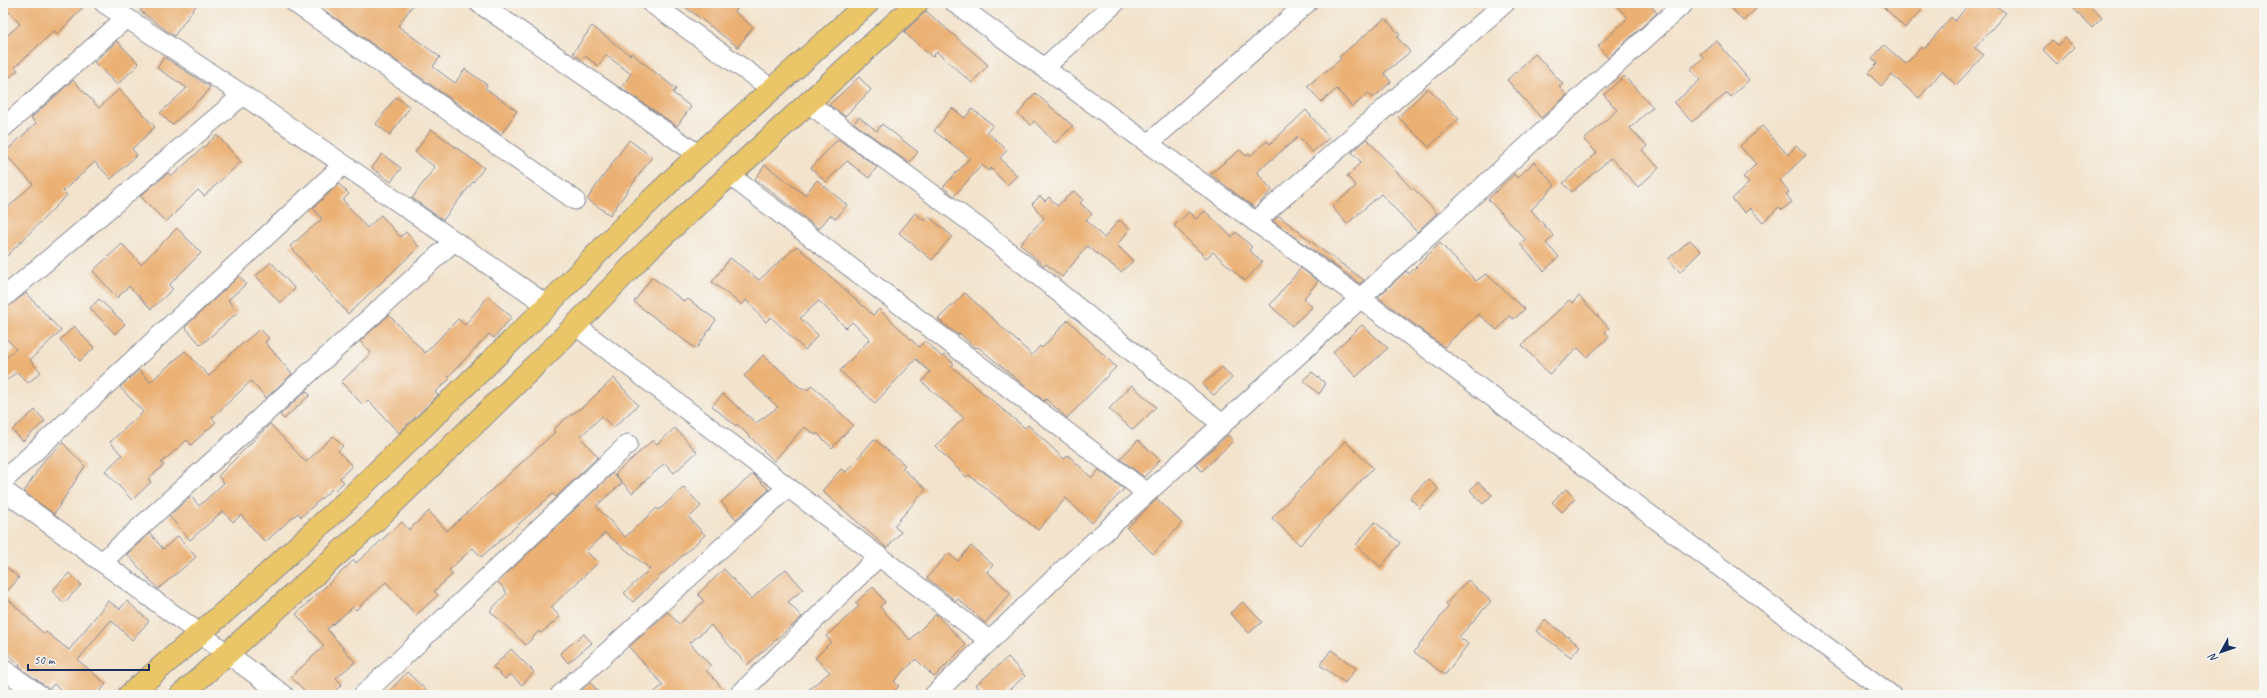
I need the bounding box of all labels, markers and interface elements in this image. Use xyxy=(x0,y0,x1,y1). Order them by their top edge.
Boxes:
north arrow xyxy=(2201,632,2241,672)
scale bar xyxy=(28,646,149,672)
text: N xyxy=(2204,650,2221,666)
text: 50 m xyxy=(34,652,56,668)

